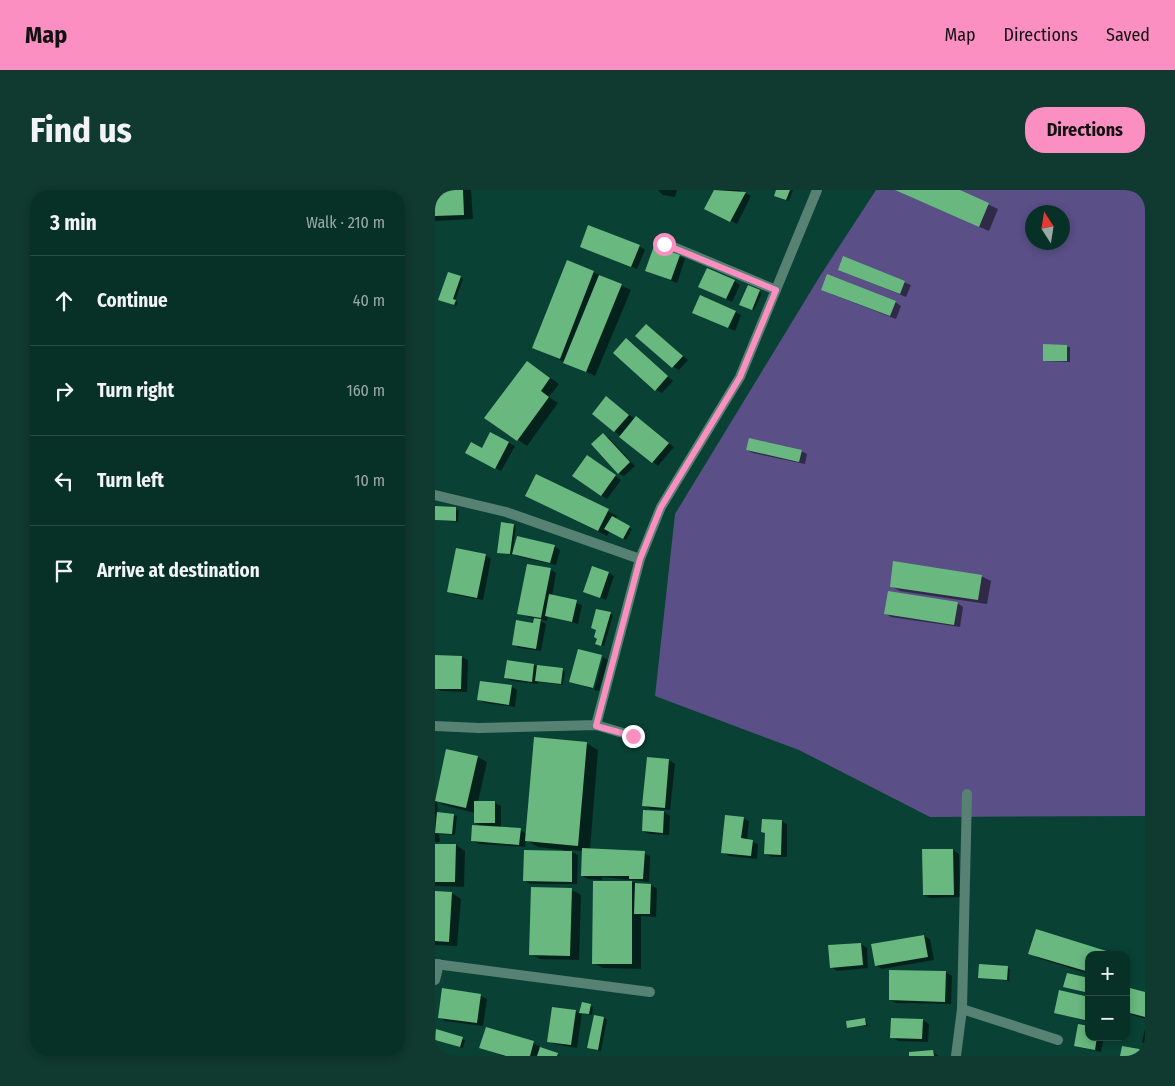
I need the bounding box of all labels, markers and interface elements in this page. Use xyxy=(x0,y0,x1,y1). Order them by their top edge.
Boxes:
text: Map xyxy=(25,21,67,49)
text: Map xyxy=(944,24,976,46)
text: Directions xyxy=(1004,24,1078,46)
text: Saved xyxy=(1106,24,1150,46)
button: Directions xyxy=(1025,107,1145,153)
text: Find us xyxy=(30,109,132,151)
north arrow xyxy=(1025,205,1070,250)
text: 3 min xyxy=(50,210,97,236)
text: Walk · 210 m xyxy=(306,213,385,232)
route start xyxy=(653,233,676,256)
icon: ahead xyxy=(50,287,78,315)
text: Continue xyxy=(97,289,168,312)
text: 40 m xyxy=(353,291,385,310)
icon: right xyxy=(50,377,78,405)
text: Turn right xyxy=(97,379,174,402)
text: 160 m xyxy=(346,381,385,400)
icon: left xyxy=(50,467,78,495)
text: Turn left xyxy=(97,469,164,492)
text: 10 m xyxy=(354,471,385,490)
icon: arrive xyxy=(50,557,78,585)
text: Arrive at destination xyxy=(97,559,260,582)
route end xyxy=(622,725,645,748)
map controls xyxy=(1085,951,1130,1041)
button: + xyxy=(1085,951,1130,996)
button: − xyxy=(1085,996,1130,1041)

